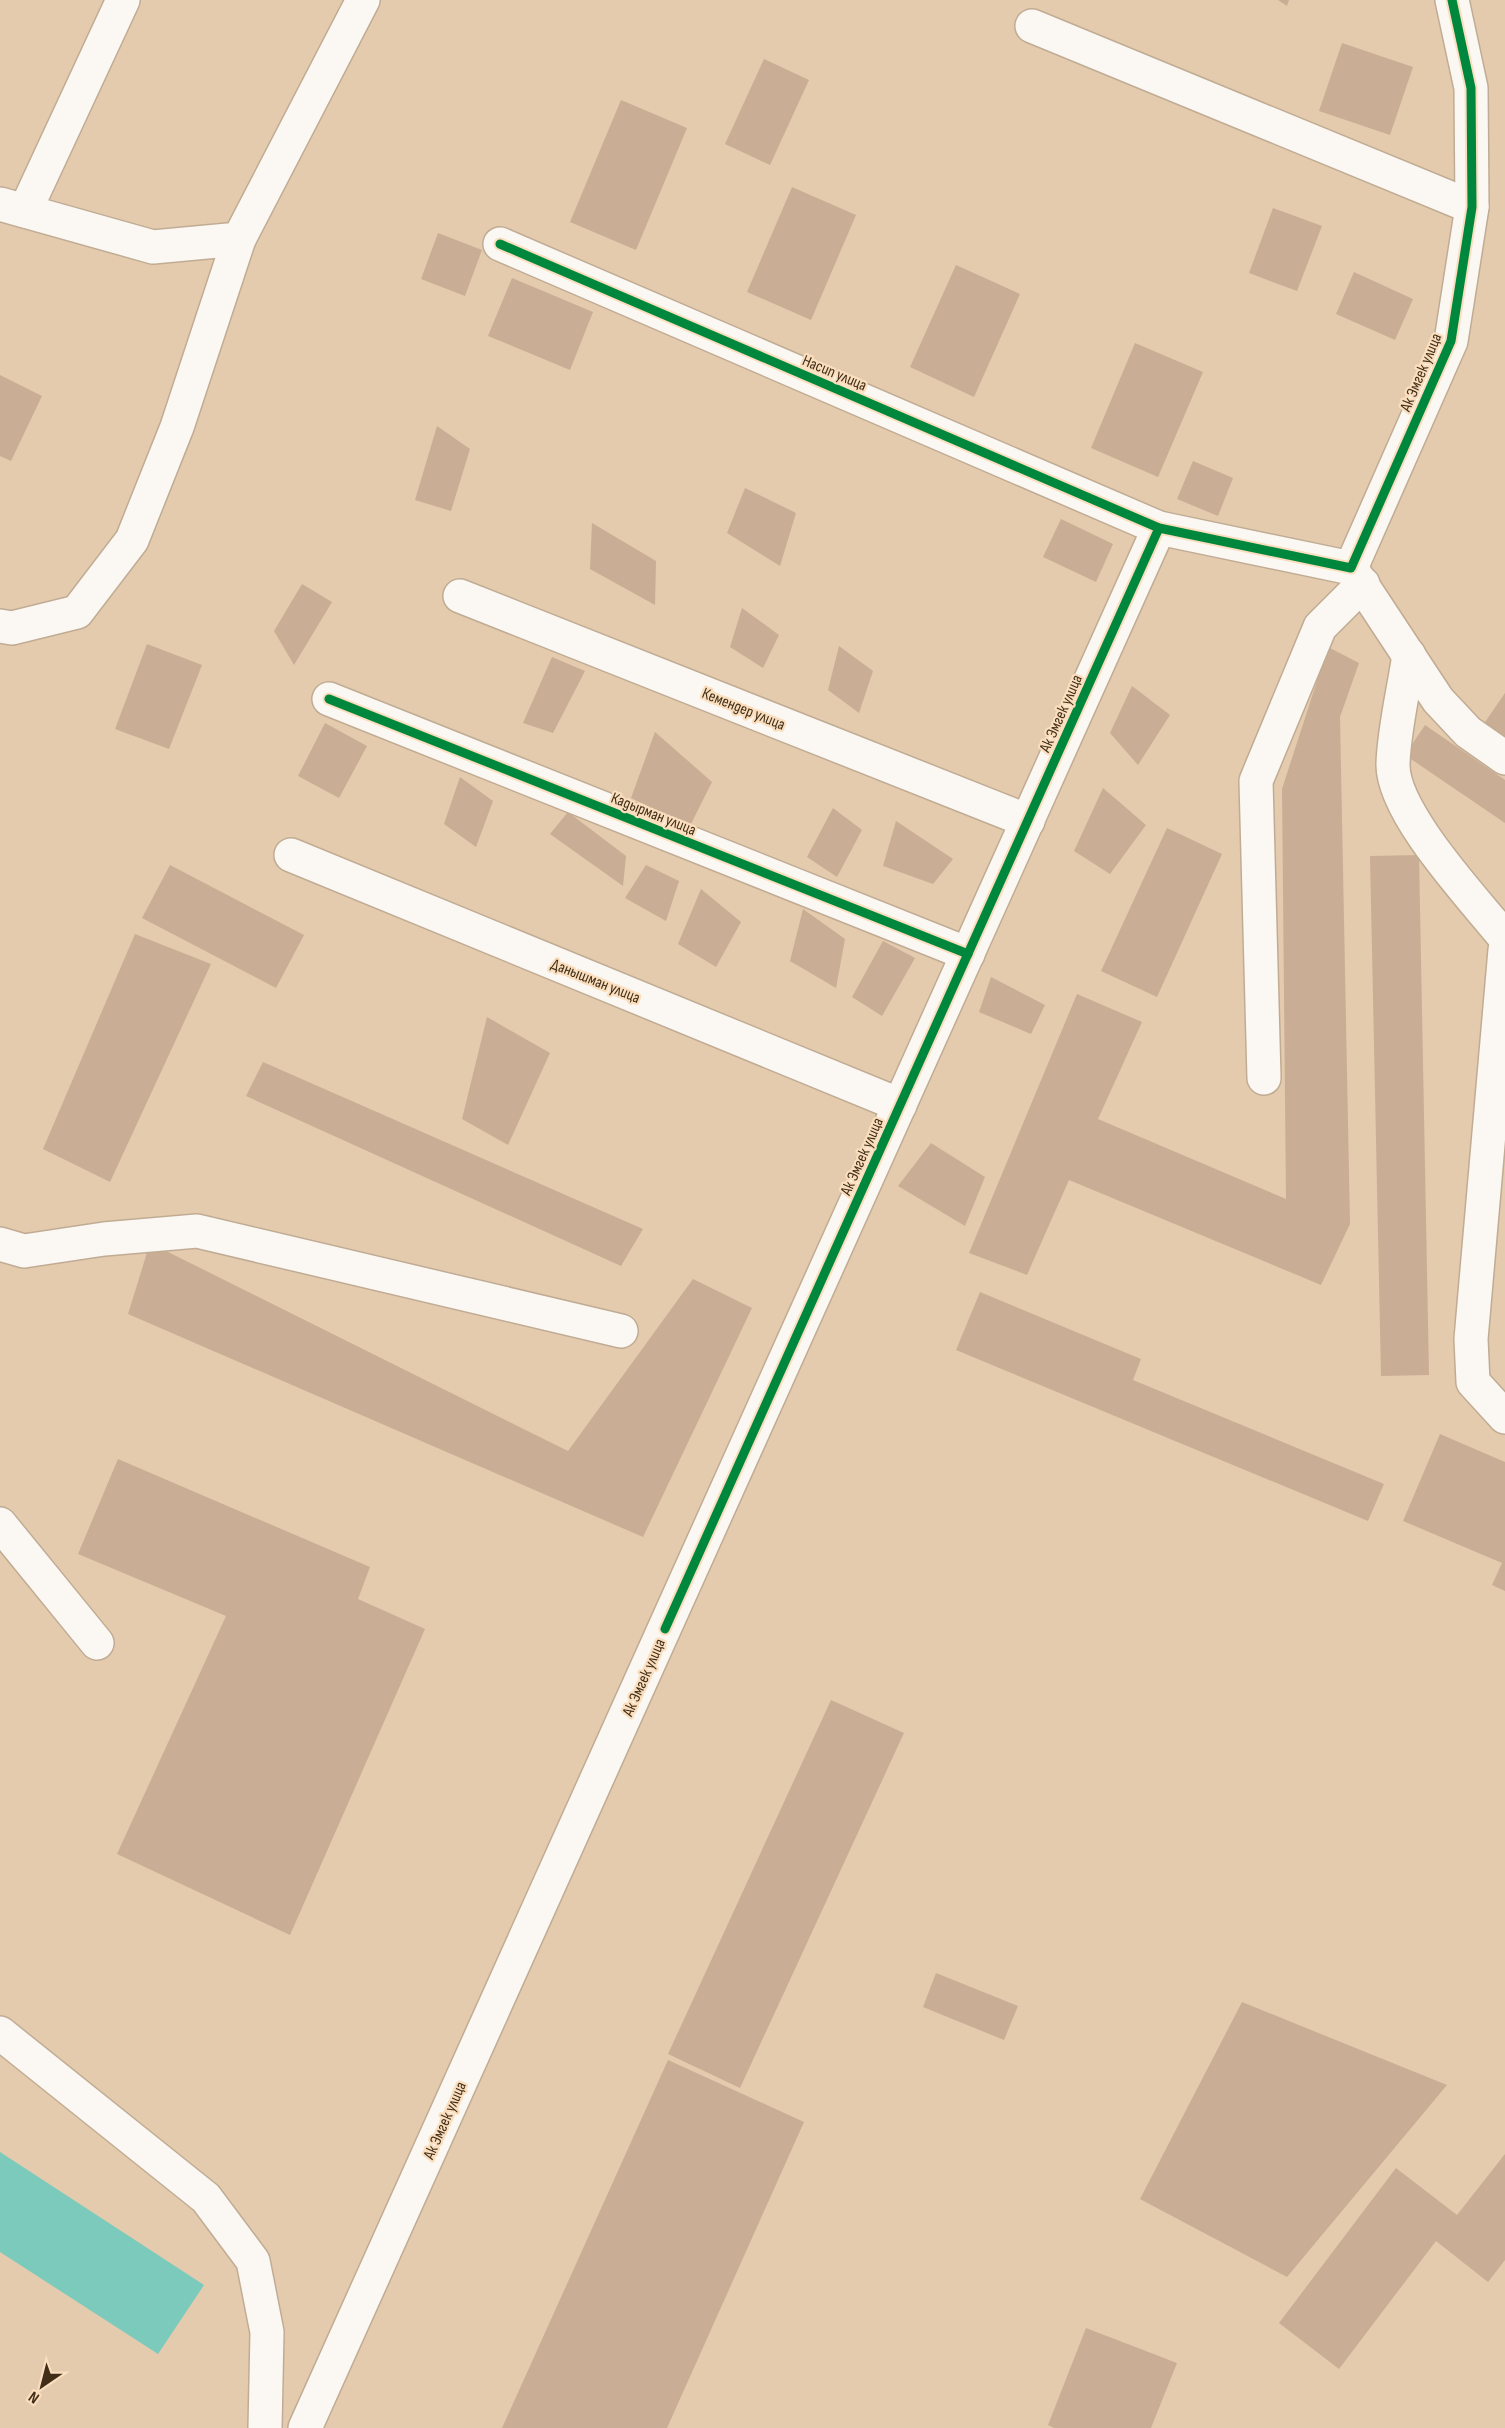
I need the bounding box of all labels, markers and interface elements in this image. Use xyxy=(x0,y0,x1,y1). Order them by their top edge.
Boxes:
street label: Ак Эмгек улица xyxy=(1396,331,1446,415)
street label: Насип улица xyxy=(799,351,869,395)
street label: Ак Эмгек улица xyxy=(1035,672,1087,756)
street label: Кемендер улица xyxy=(699,684,788,735)
street label: Кадырман улица xyxy=(608,789,699,840)
street label: Данышман улица xyxy=(548,955,643,1008)
street label: Ак Эмгек улица xyxy=(836,1115,888,1199)
street label: Ак Эмгек улица xyxy=(618,1636,670,1720)
street label: Ак Эмгек улица xyxy=(419,2079,471,2163)
north arrow xyxy=(12,2356,72,2416)
text: N xyxy=(25,2387,43,2407)

